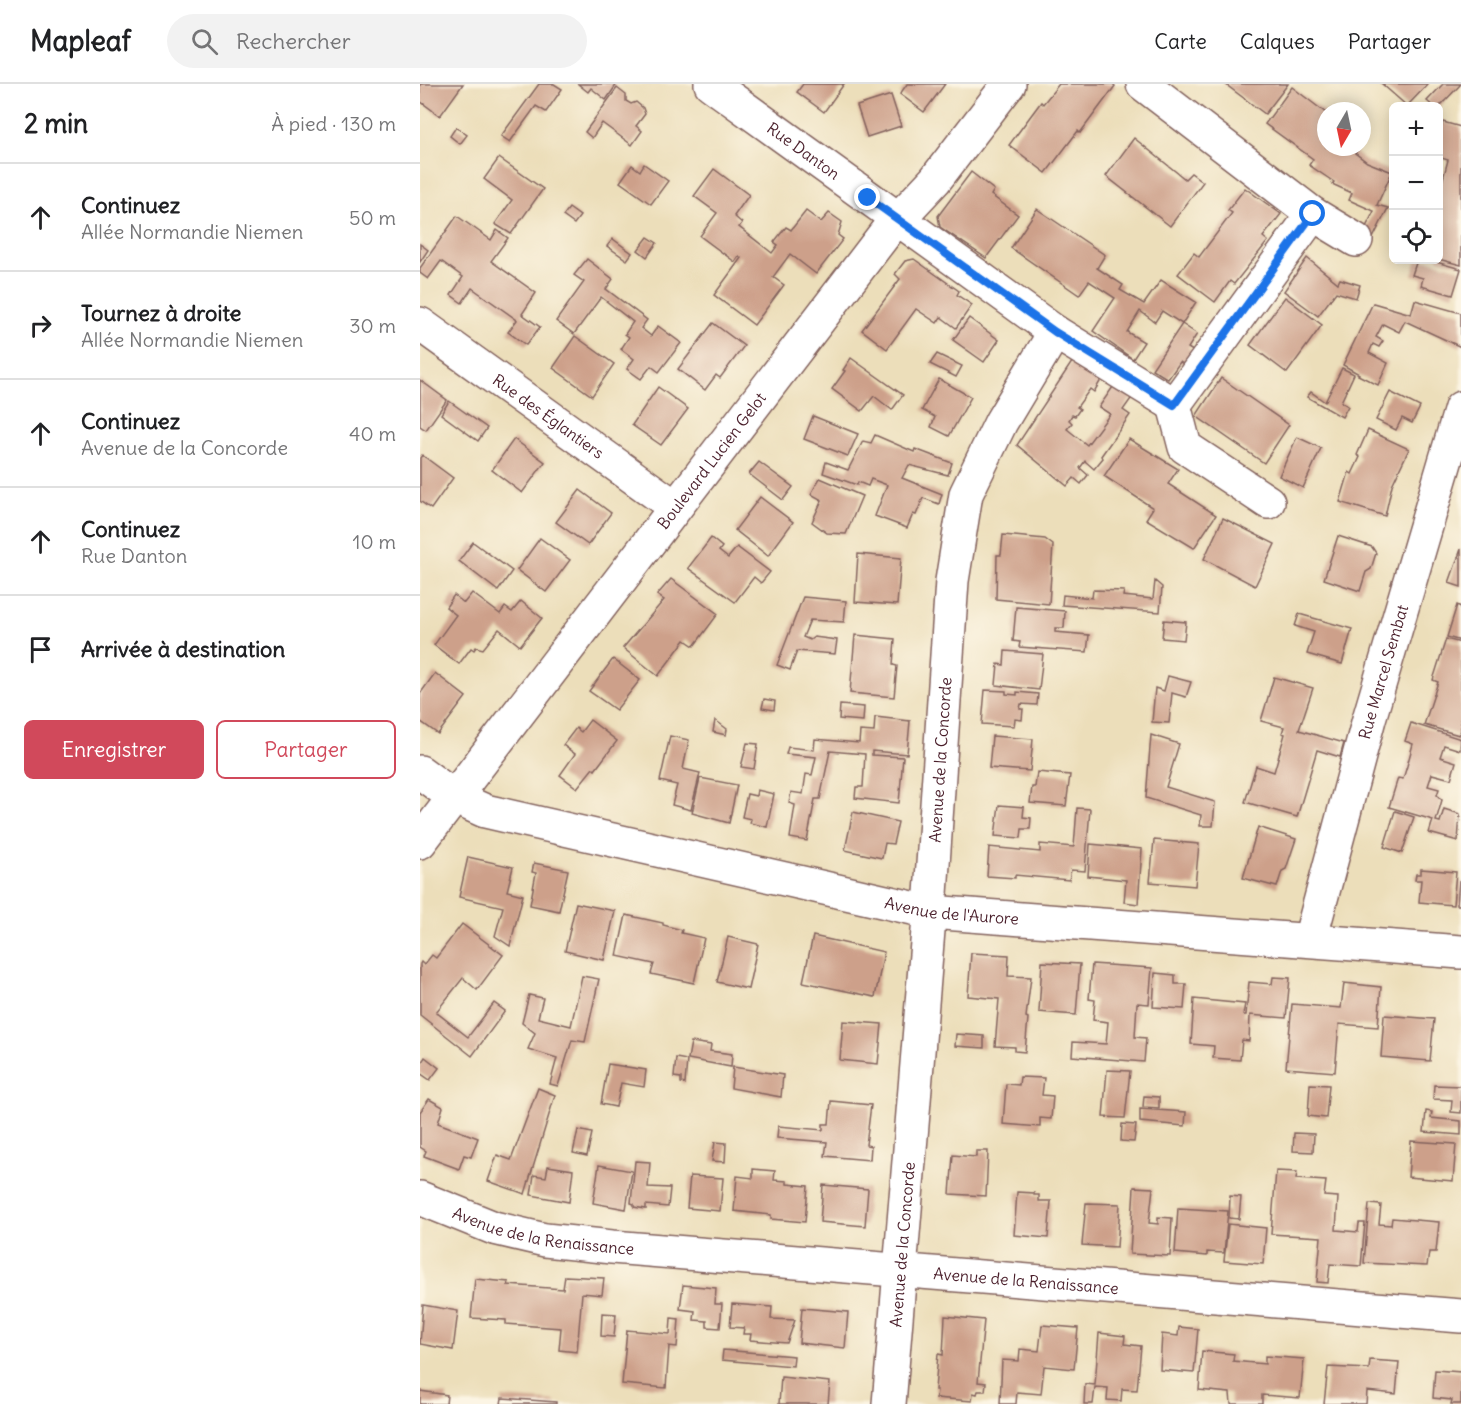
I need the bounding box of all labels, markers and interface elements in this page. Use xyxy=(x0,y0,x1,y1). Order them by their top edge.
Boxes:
search box xyxy=(167,14,587,68)
text: Mapleaf xyxy=(30,23,131,59)
icon: search xyxy=(188,25,221,58)
text: Rechercher xyxy=(236,27,351,55)
text: Carte xyxy=(1154,28,1207,55)
text: Calques xyxy=(1240,28,1315,55)
text: Partager xyxy=(1348,28,1431,55)
north arrow xyxy=(1317,102,1371,156)
map controls xyxy=(1389,102,1443,264)
button: + xyxy=(1389,102,1443,156)
text: 2 min xyxy=(24,107,88,140)
text: À pied · 130 m xyxy=(271,111,396,136)
street label: Rue Danton xyxy=(763,118,844,184)
button: − xyxy=(1389,156,1443,210)
route end xyxy=(854,184,880,210)
text: Continuez xyxy=(81,191,180,219)
route start xyxy=(1299,200,1325,226)
icon: ahead xyxy=(24,201,57,234)
text: 50 m xyxy=(349,205,396,230)
button: locate xyxy=(1389,210,1443,264)
text: Allée Normandie Niemen xyxy=(81,219,303,244)
text: Tournez à droite xyxy=(81,299,241,327)
icon: right xyxy=(24,309,57,342)
text: 30 m xyxy=(349,313,396,338)
text: Allée Normandie Niemen xyxy=(81,327,303,352)
street label: Rue des Églantiers xyxy=(489,369,608,463)
street label: Boulevard Lucien Gelot xyxy=(653,388,770,533)
text: Continuez xyxy=(81,407,180,435)
icon: ahead xyxy=(24,417,57,450)
text: 40 m xyxy=(349,421,396,446)
text: Avenue de la Concorde xyxy=(81,435,288,460)
text: Continuez xyxy=(81,515,180,543)
icon: ahead xyxy=(24,525,57,558)
text: 10 m xyxy=(353,529,396,554)
text: Rue Danton xyxy=(81,543,187,568)
street label: Rue Marcel Sembat xyxy=(1354,602,1412,741)
icon: arrive xyxy=(24,633,57,666)
text: Arrivée à destination xyxy=(81,635,285,663)
street label: Avenue de la Concorde xyxy=(924,677,956,843)
button: Enregistrer xyxy=(24,720,204,779)
button: Partager xyxy=(216,720,396,779)
street label: Avenue de l'Aurore xyxy=(883,892,1019,929)
street label: Avenue de la Concorde xyxy=(885,1161,919,1328)
street label: Avenue de la Renaissance xyxy=(450,1202,635,1259)
street label: Avenue de la Renaissance xyxy=(933,1263,1119,1298)

